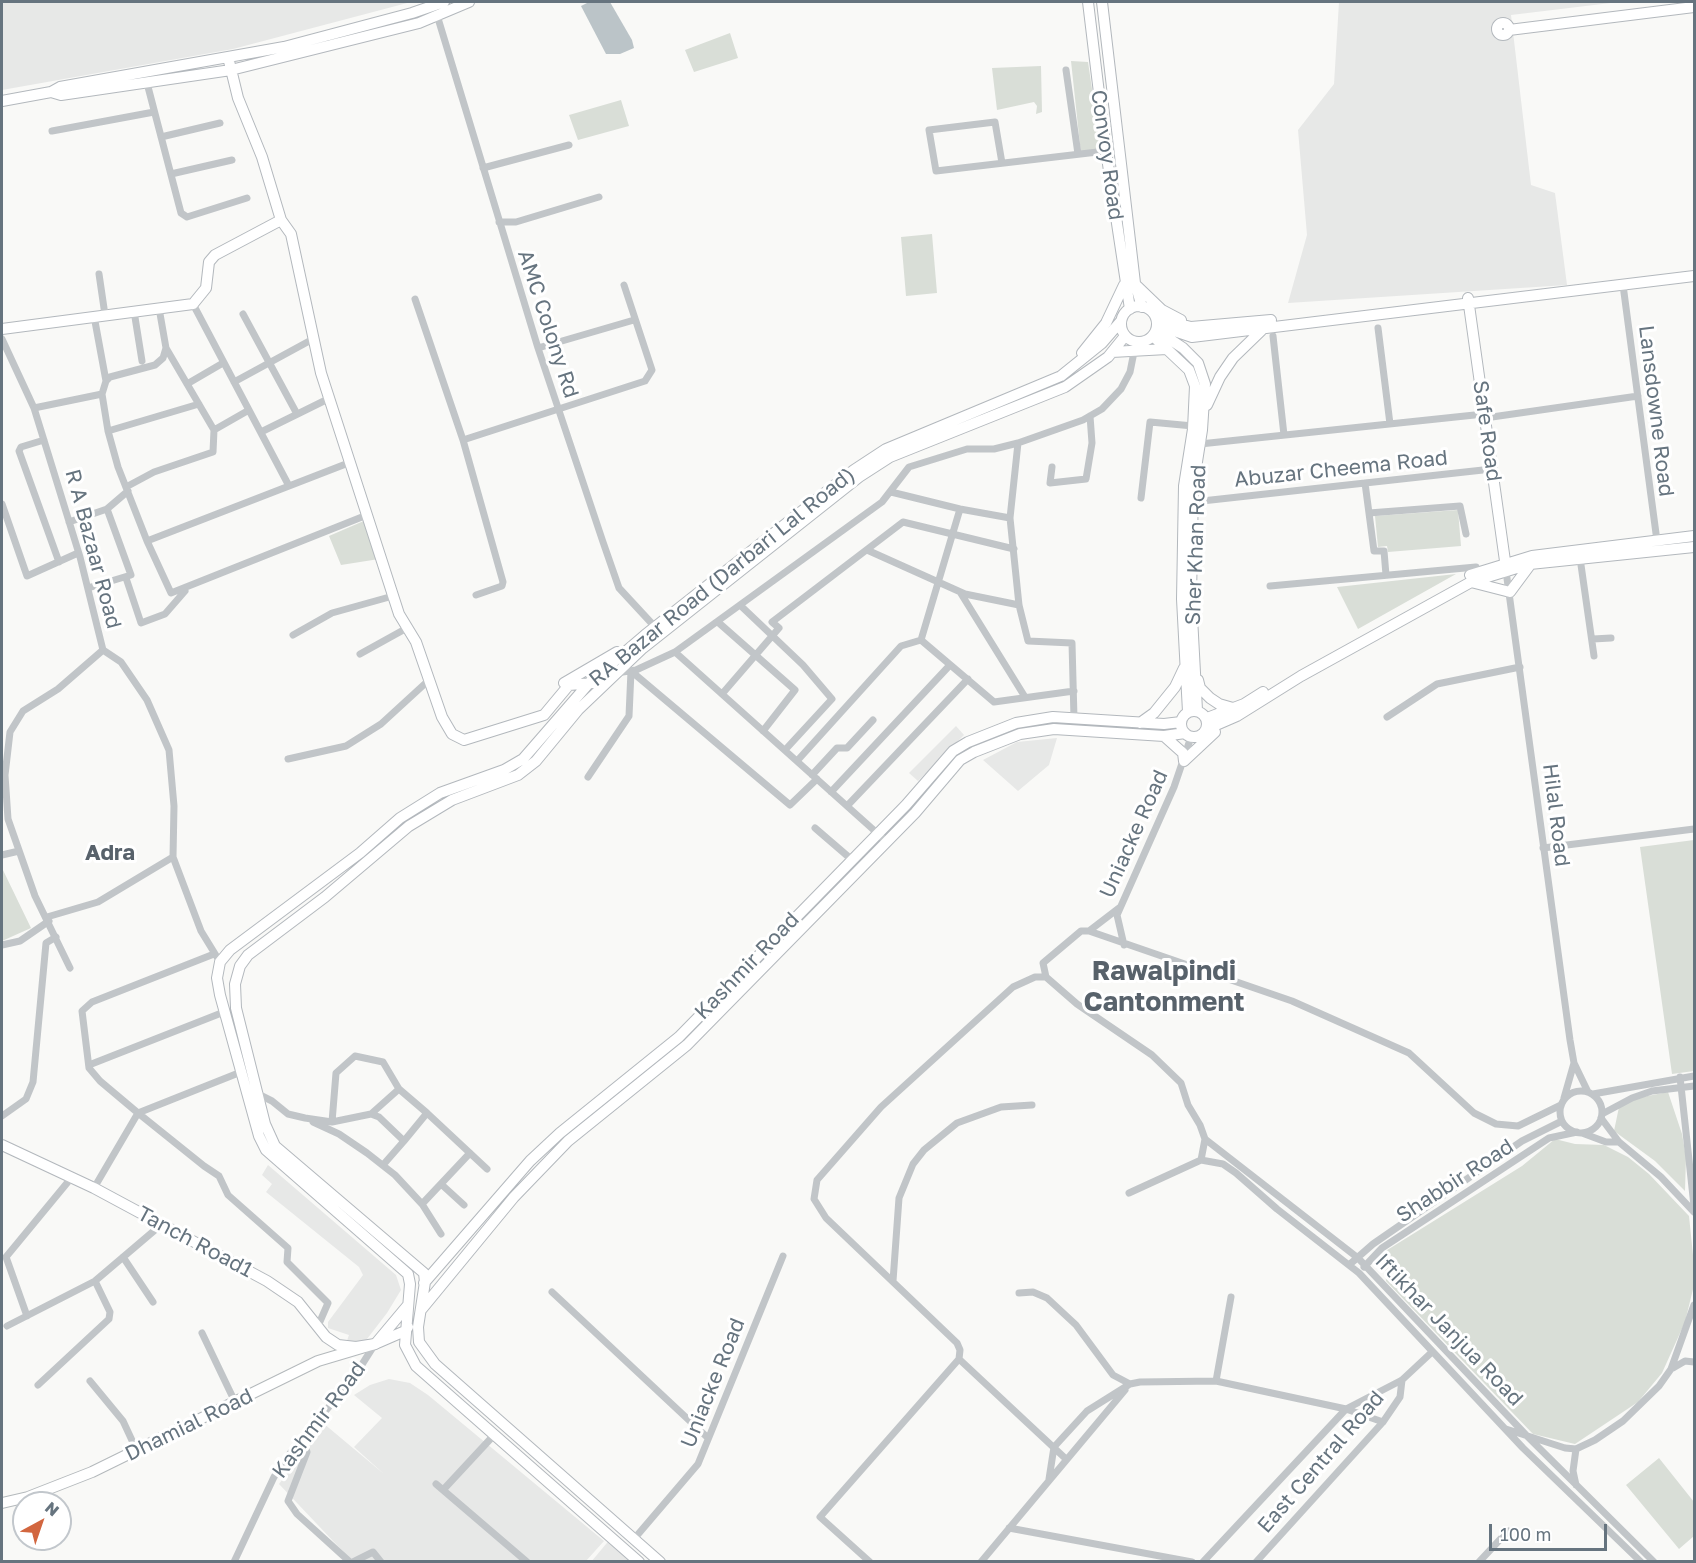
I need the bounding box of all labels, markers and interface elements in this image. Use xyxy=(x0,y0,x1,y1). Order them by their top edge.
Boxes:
street label: Convoy Road xyxy=(1085,88,1129,222)
street label: AMC Colony Rd xyxy=(512,247,584,401)
street label: Lansdowne Road xyxy=(1633,324,1679,498)
street label: Safe Road xyxy=(1467,379,1507,483)
street label: Abuzar Cheema Road xyxy=(1233,445,1449,493)
street label: RA Bazar Road (Darbari Lal Road) xyxy=(584,462,860,692)
street label: Sher Khan Road xyxy=(1181,464,1211,626)
street label: R A Bazaar Road xyxy=(60,466,126,632)
street label: Hilal Road xyxy=(1537,762,1575,868)
street label: Uniacke Road xyxy=(1095,766,1173,902)
district label: Adra xyxy=(85,840,135,866)
street label: Kashmir Road xyxy=(690,907,804,1025)
district label: Rawalpindi Cantonment xyxy=(1083,955,1245,1018)
street label: Shabbir Road xyxy=(1392,1134,1518,1228)
street label: Tanch Road1 xyxy=(133,1201,257,1283)
street label: Iftikhar Janjua Road xyxy=(1370,1249,1528,1411)
street label: Uniacke Road xyxy=(676,1315,750,1451)
street label: Kashmir Road xyxy=(267,1357,371,1483)
street label: Dhamial Road xyxy=(121,1383,257,1467)
street label: East Central Road xyxy=(1252,1386,1390,1538)
north arrow xyxy=(12,1491,72,1551)
text: N xyxy=(41,1497,63,1520)
scale bar xyxy=(1492,1512,1610,1550)
text: 100 m xyxy=(1500,1523,1551,1545)

